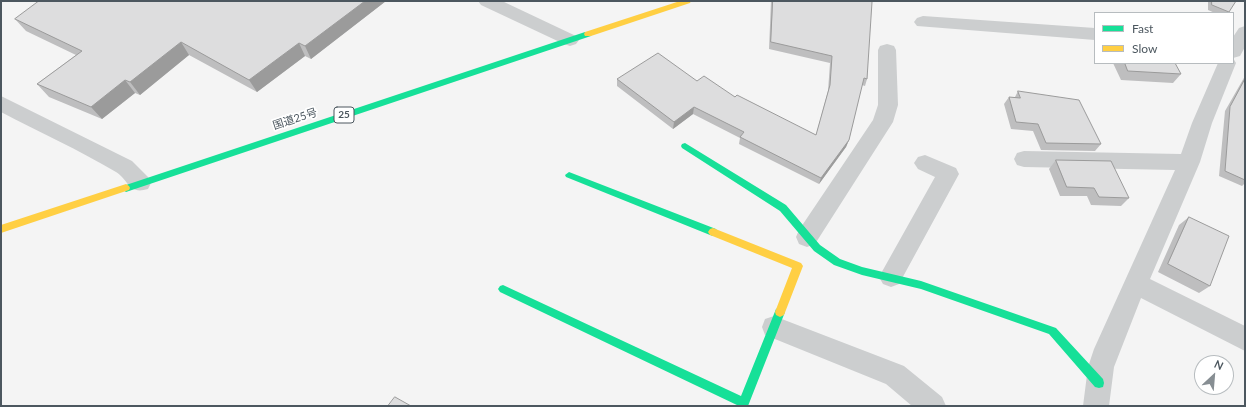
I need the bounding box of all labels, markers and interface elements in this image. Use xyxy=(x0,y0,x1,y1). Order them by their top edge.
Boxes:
legend xyxy=(1094,12,1234,64)
text: Fast xyxy=(1132,21,1153,36)
text: Slow xyxy=(1132,41,1157,56)
street label: 国道25号 xyxy=(271,106,319,132)
road number: 25 xyxy=(334,107,354,123)
north arrow xyxy=(1194,355,1234,395)
text: N xyxy=(1212,357,1226,372)

